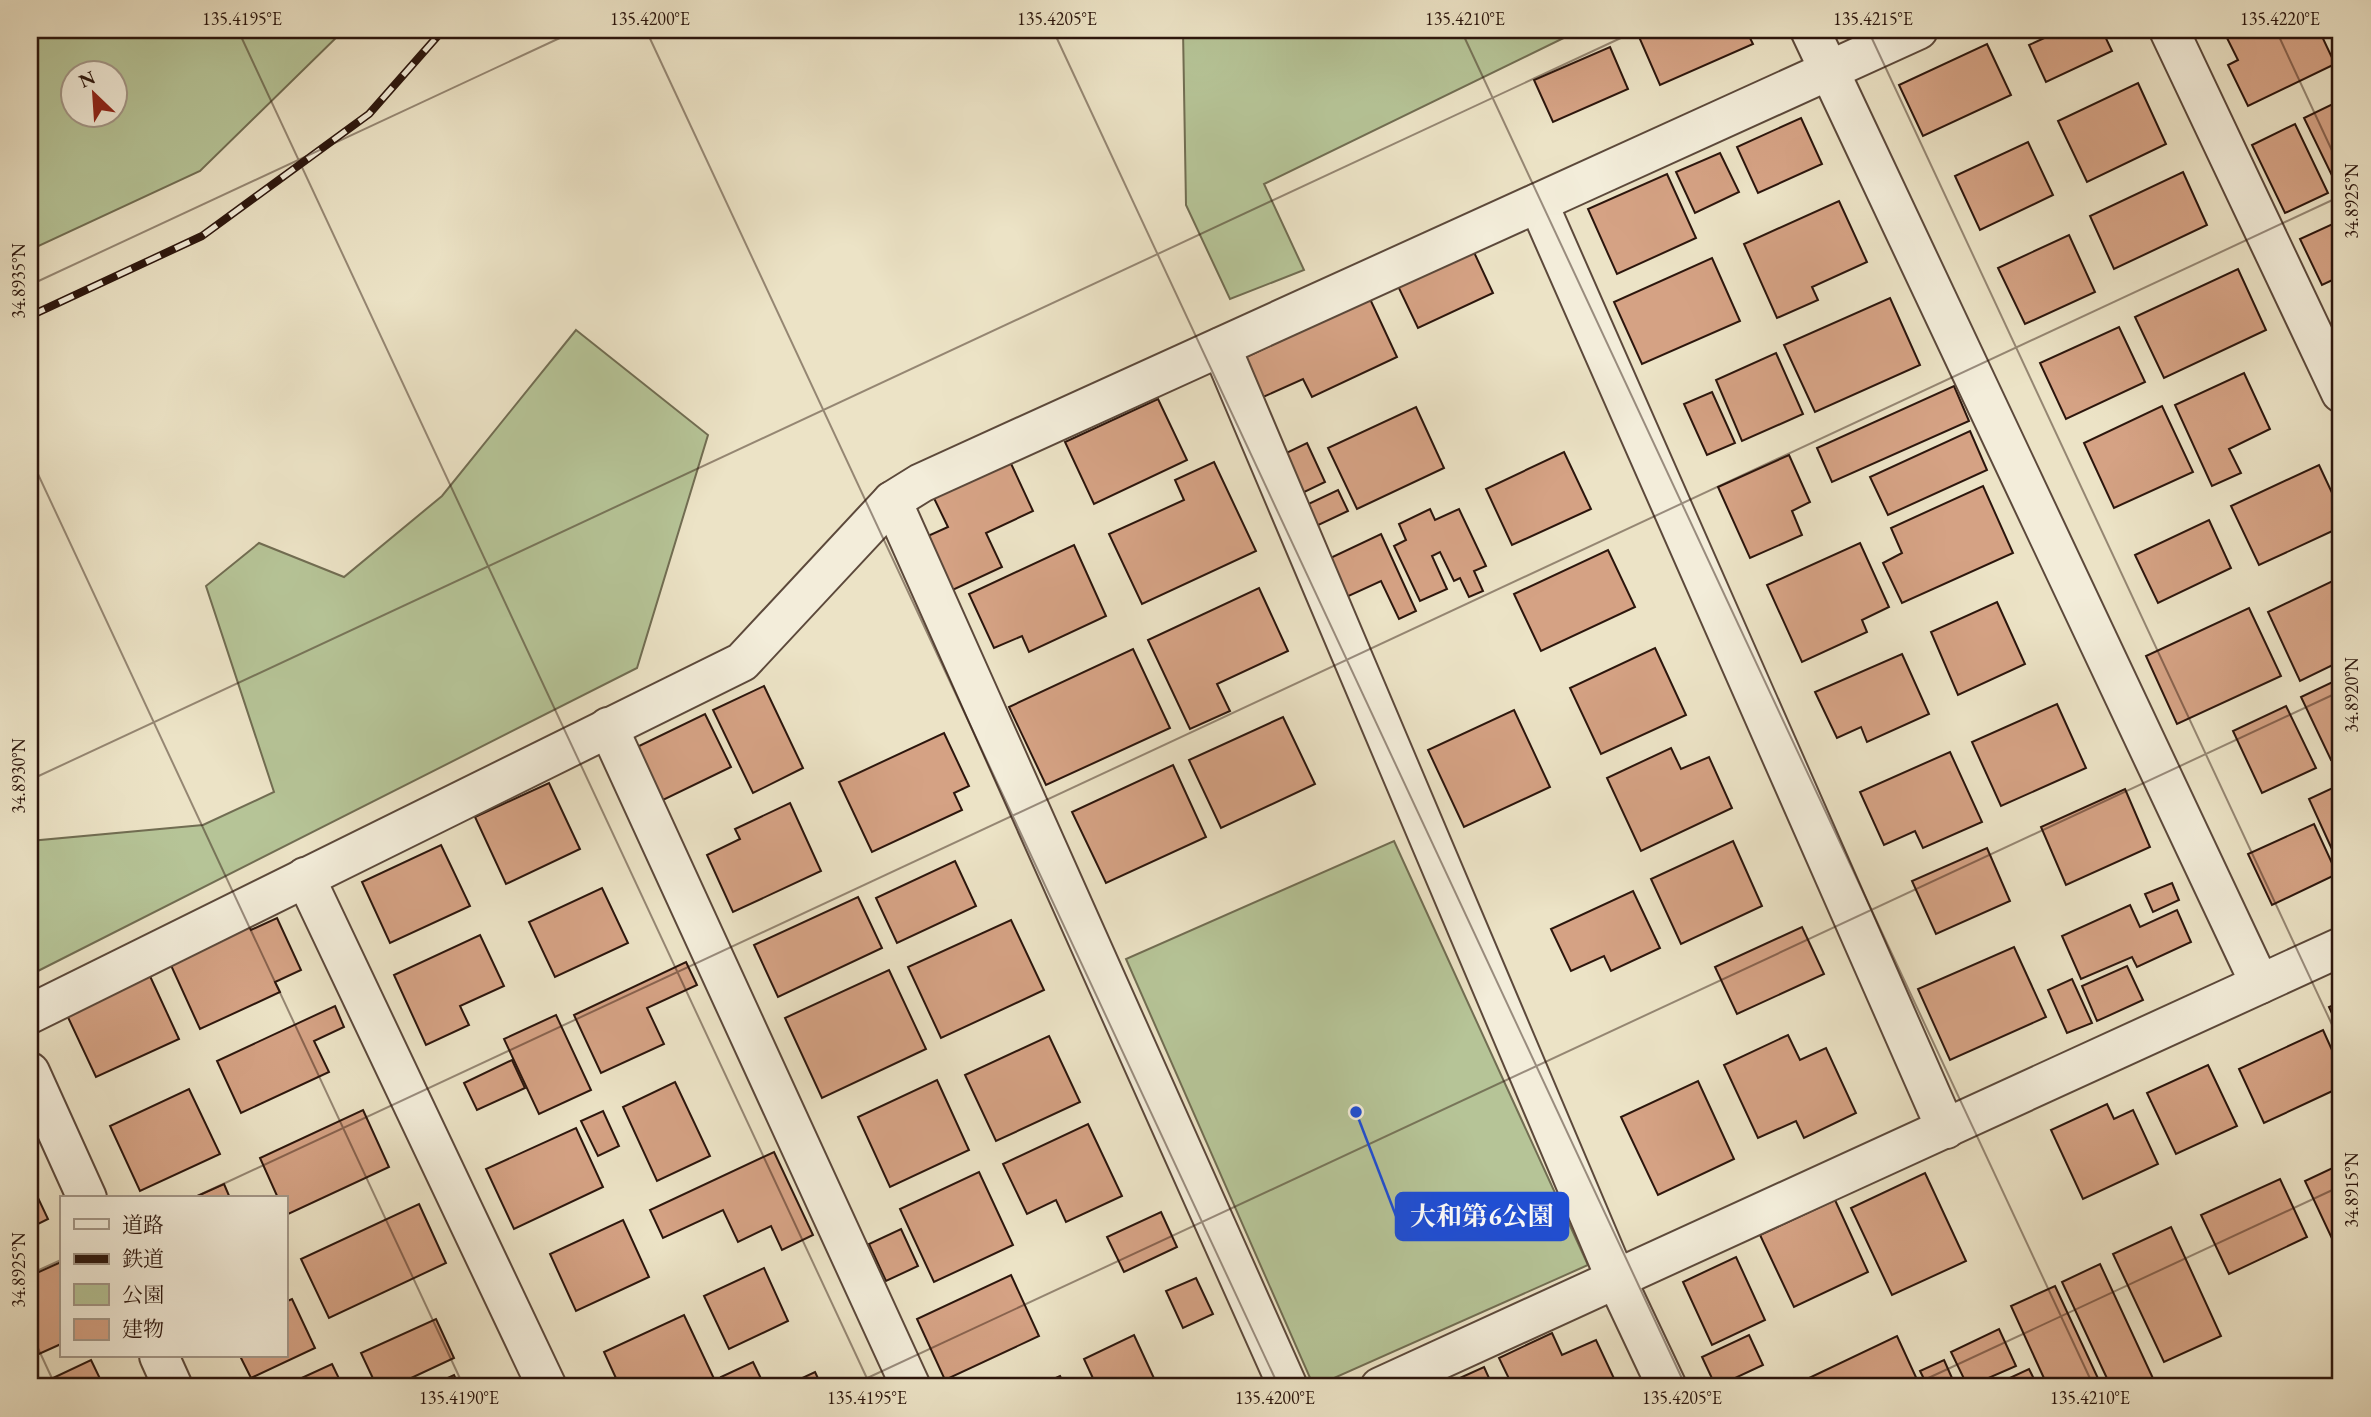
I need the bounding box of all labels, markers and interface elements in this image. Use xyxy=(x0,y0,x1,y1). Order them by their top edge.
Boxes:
text: 135.4195°E xyxy=(202,7,282,30)
text: 135.4200°E xyxy=(610,7,690,30)
text: 135.4205°E xyxy=(1017,7,1097,30)
text: 135.4210°E xyxy=(1425,7,1505,30)
text: 135.4215°E xyxy=(1833,7,1913,30)
text: 135.4220°E xyxy=(2240,7,2320,30)
north arrow xyxy=(60,60,130,130)
text: N xyxy=(75,64,100,94)
text: 34.8925°N xyxy=(2340,163,2363,239)
text: 34.8935°N xyxy=(7,243,30,319)
text: 34.8920°N xyxy=(2340,657,2363,733)
text: 34.8930°N xyxy=(7,738,30,814)
text: 34.8915°N xyxy=(2340,1152,2363,1228)
callout: 大和第6公園 xyxy=(1396,1193,1568,1240)
legend xyxy=(60,1196,287,1358)
text: 大和第6公園 xyxy=(1410,1199,1554,1233)
text: 道路 xyxy=(122,1211,164,1238)
text: 34.8925°N xyxy=(7,1232,30,1308)
text: 鉄道 xyxy=(122,1245,164,1272)
text: 公園 xyxy=(122,1281,164,1308)
text: 建物 xyxy=(122,1315,164,1342)
text: 135.4190°E xyxy=(419,1386,499,1409)
text: 135.4195°E xyxy=(827,1386,907,1409)
text: 135.4200°E xyxy=(1235,1386,1315,1409)
text: 135.4205°E xyxy=(1642,1386,1722,1409)
text: 135.4210°E xyxy=(2050,1386,2130,1409)

